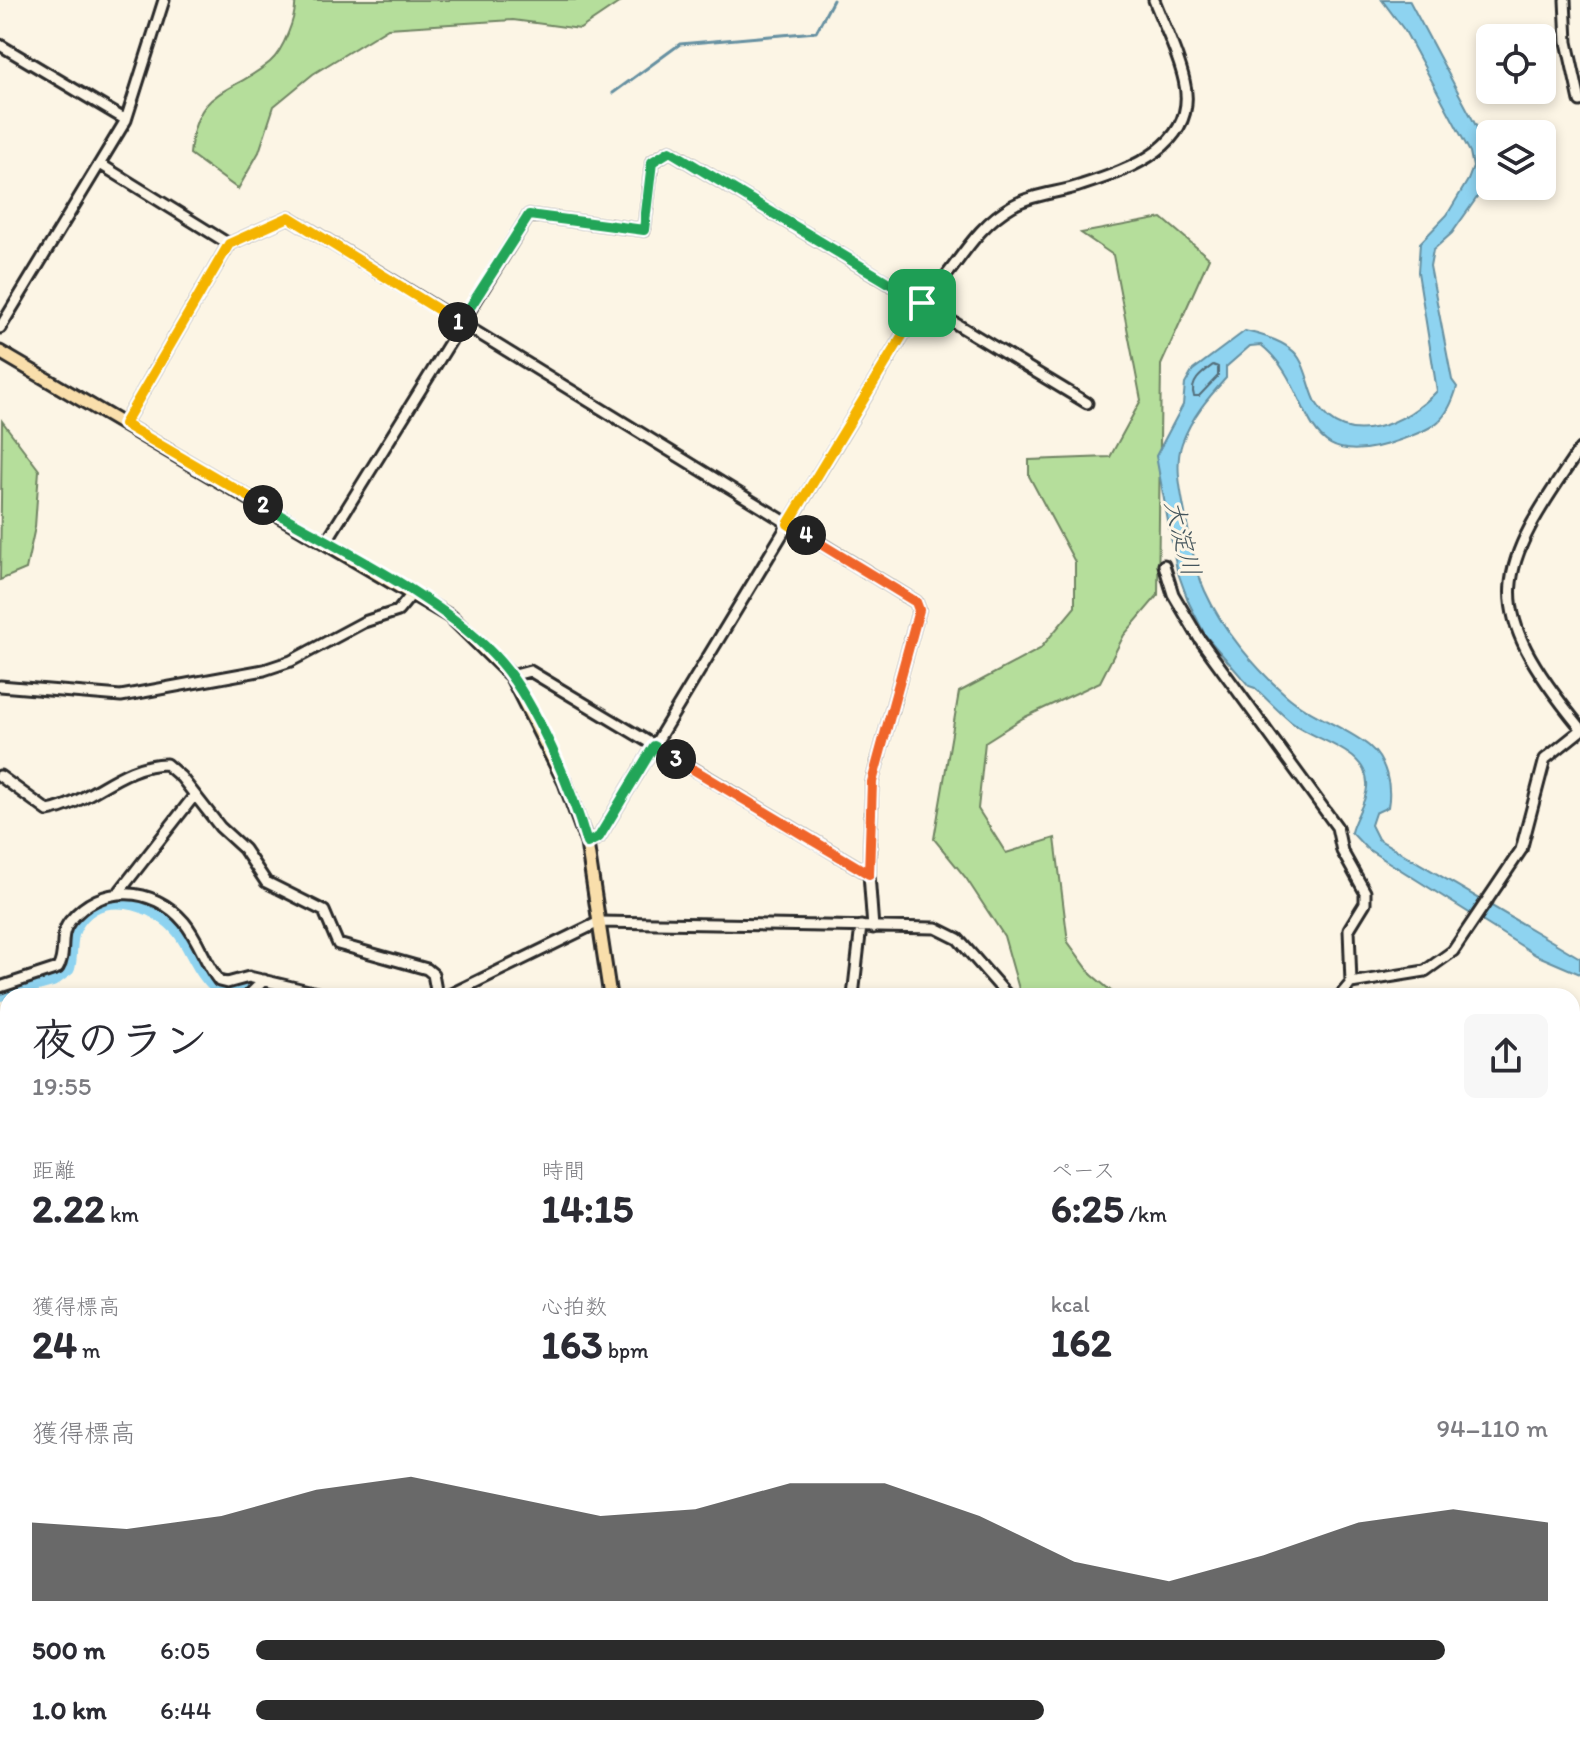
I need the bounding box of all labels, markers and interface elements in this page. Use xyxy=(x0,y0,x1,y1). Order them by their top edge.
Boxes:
map controls xyxy=(1476,24,1556,200)
button: locate xyxy=(1476,24,1556,104)
button: layers xyxy=(1476,120,1556,200)
pin xyxy=(888,269,956,337)
icon: arrive xyxy=(900,281,944,325)
pin: 1 xyxy=(438,302,478,342)
text: 1 xyxy=(453,308,463,335)
pin: 2 xyxy=(243,485,283,525)
text: 2 xyxy=(257,491,269,518)
water label: 大淀川 xyxy=(1158,496,1208,580)
pin: 4 xyxy=(786,515,826,555)
text: 4 xyxy=(799,521,813,548)
pin: 3 xyxy=(656,739,696,779)
text: 3 xyxy=(670,745,682,772)
text: 夜のラン xyxy=(32,1013,208,1066)
button: share xyxy=(1464,1014,1548,1098)
text: 19:55 xyxy=(32,1070,91,1102)
text: 距離 xyxy=(32,1157,76,1184)
text: 時間 xyxy=(541,1157,585,1184)
text: ペース xyxy=(1051,1157,1115,1184)
text: 2.22 xyxy=(32,1184,105,1232)
text: 14:15 xyxy=(541,1184,633,1232)
text: 6:25 xyxy=(1051,1184,1124,1232)
text: km xyxy=(105,1201,139,1228)
text: /km xyxy=(1124,1201,1167,1228)
text: kcal xyxy=(1051,1291,1090,1318)
text: 獲得標高 xyxy=(32,1293,120,1320)
text: 心拍数 xyxy=(541,1293,607,1320)
text: 162 xyxy=(1051,1318,1111,1366)
text: 24 xyxy=(32,1320,77,1368)
text: 163 xyxy=(541,1320,603,1368)
text: m xyxy=(77,1337,101,1364)
text: bpm xyxy=(603,1337,649,1364)
text: 94–110 m xyxy=(1436,1412,1548,1444)
text: 獲得標高 xyxy=(32,1417,136,1449)
text: 500 m xyxy=(32,1634,105,1666)
text: 6:05 xyxy=(160,1634,210,1666)
text: 1.0 km xyxy=(32,1694,107,1726)
text: 6:44 xyxy=(160,1694,211,1726)

